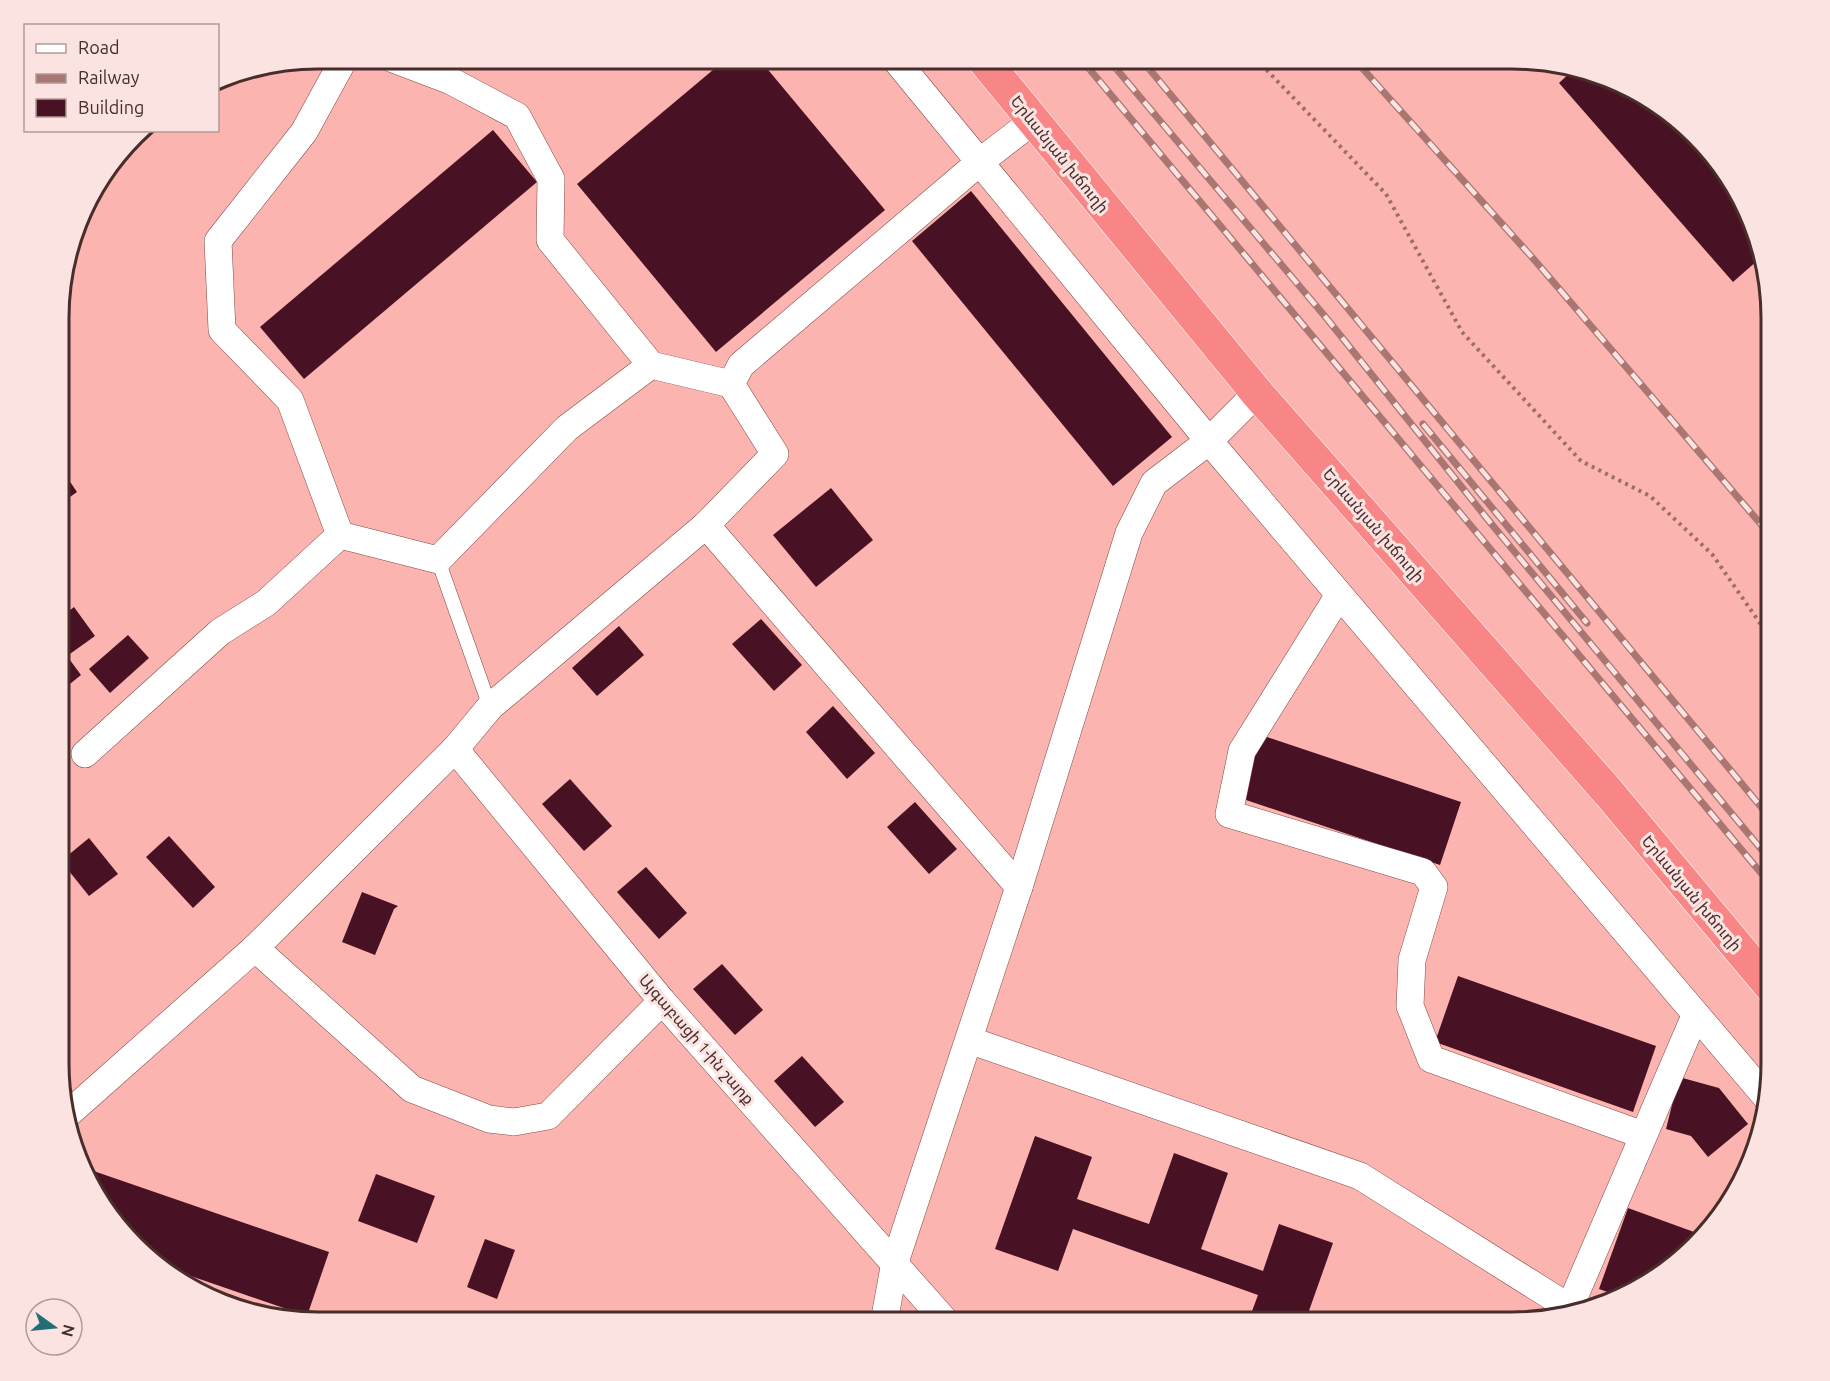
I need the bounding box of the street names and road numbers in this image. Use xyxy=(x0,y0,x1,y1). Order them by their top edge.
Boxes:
street label: Երևանյան խճուղի xyxy=(1007,92,1113,217)
street label: Երևանյան խճուղի xyxy=(1319,464,1428,586)
street label: Երևանյան խճուղի xyxy=(1638,832,1746,955)
street label: Այգաբացի 1-ին շարք xyxy=(635,970,758,1108)

